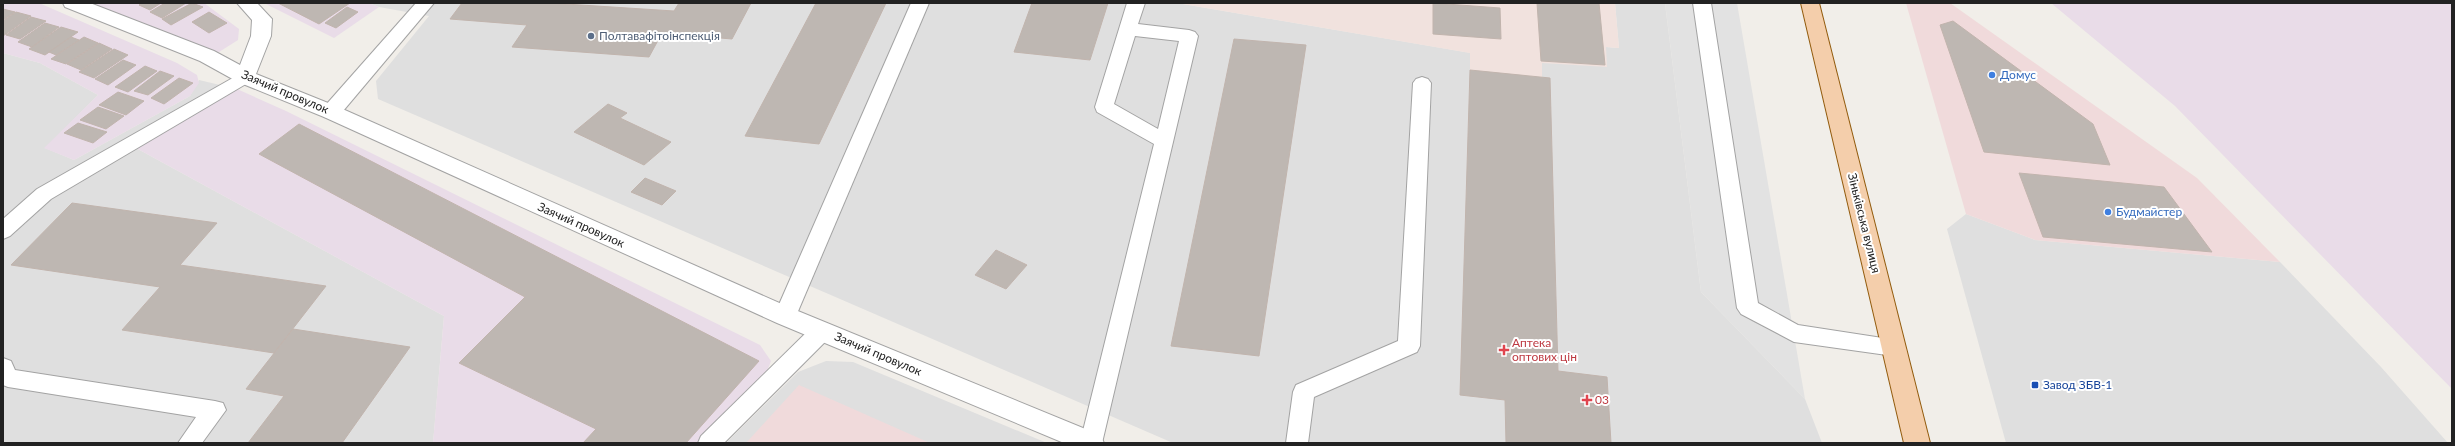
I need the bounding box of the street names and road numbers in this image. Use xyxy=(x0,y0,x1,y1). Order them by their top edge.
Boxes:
street label: Заячий провулок xyxy=(239,66,332,117)
street label: Зіньківська вулиця xyxy=(1845,171,1884,274)
street label: Заячий провулок xyxy=(535,199,628,251)
street label: Заячий провулок xyxy=(832,328,925,379)

